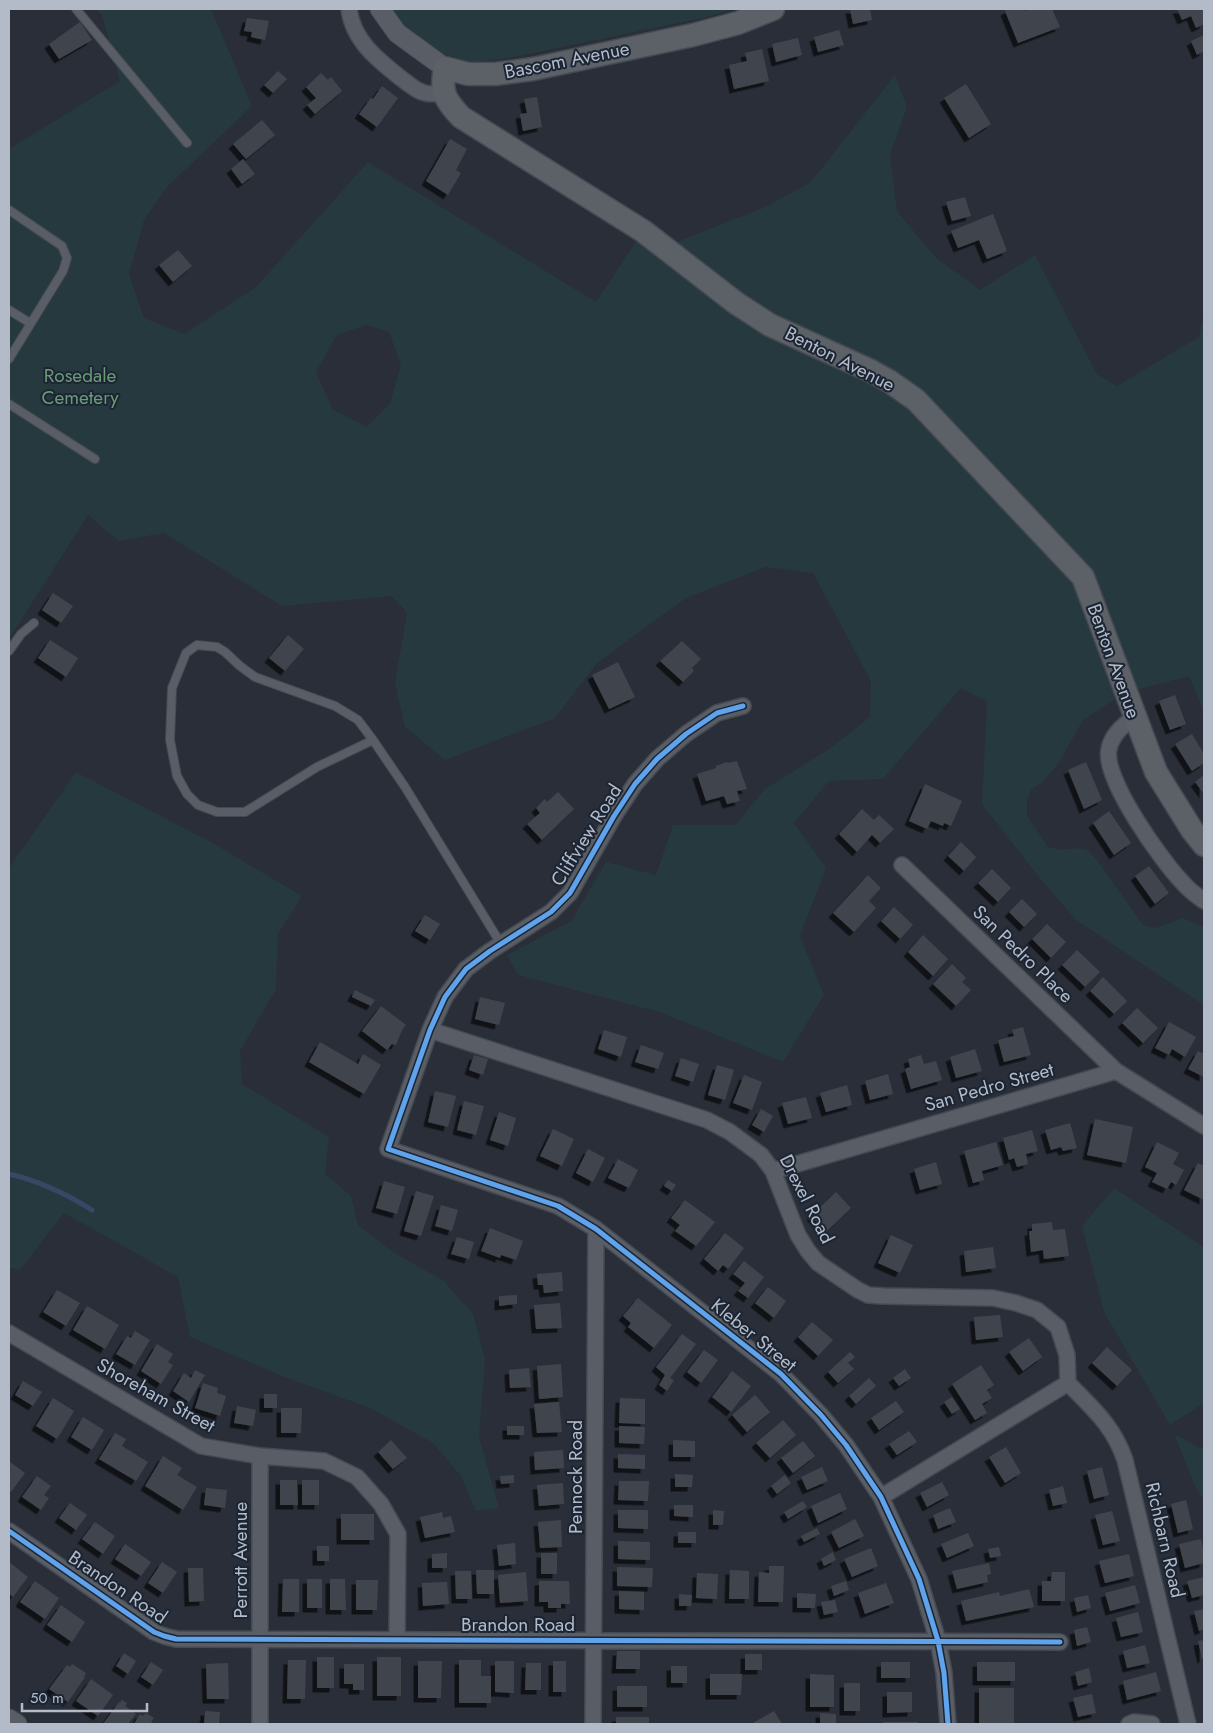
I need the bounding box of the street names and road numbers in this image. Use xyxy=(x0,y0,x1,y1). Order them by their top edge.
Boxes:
street label: Bascom Avenue xyxy=(502,35,632,85)
street label: Benton Avenue xyxy=(780,320,900,398)
street label: Benton Avenue xyxy=(1081,600,1147,722)
street label: Cliffview Road xyxy=(544,779,628,891)
street label: San Pedro Place xyxy=(967,899,1080,1009)
street label: San Pedro Street xyxy=(921,1056,1057,1118)
street label: Drexel Road xyxy=(773,1150,841,1248)
street label: Kleber Street xyxy=(705,1292,803,1378)
street label: Shoreham Street xyxy=(92,1351,221,1439)
street label: Pennock Road xyxy=(562,1420,589,1534)
street label: Richbarn Road xyxy=(1139,1480,1191,1600)
street label: Perrott Avenue xyxy=(227,1501,254,1618)
street label: Brandon Road xyxy=(63,1544,173,1630)
street label: Brandon Road xyxy=(461,1611,575,1638)

